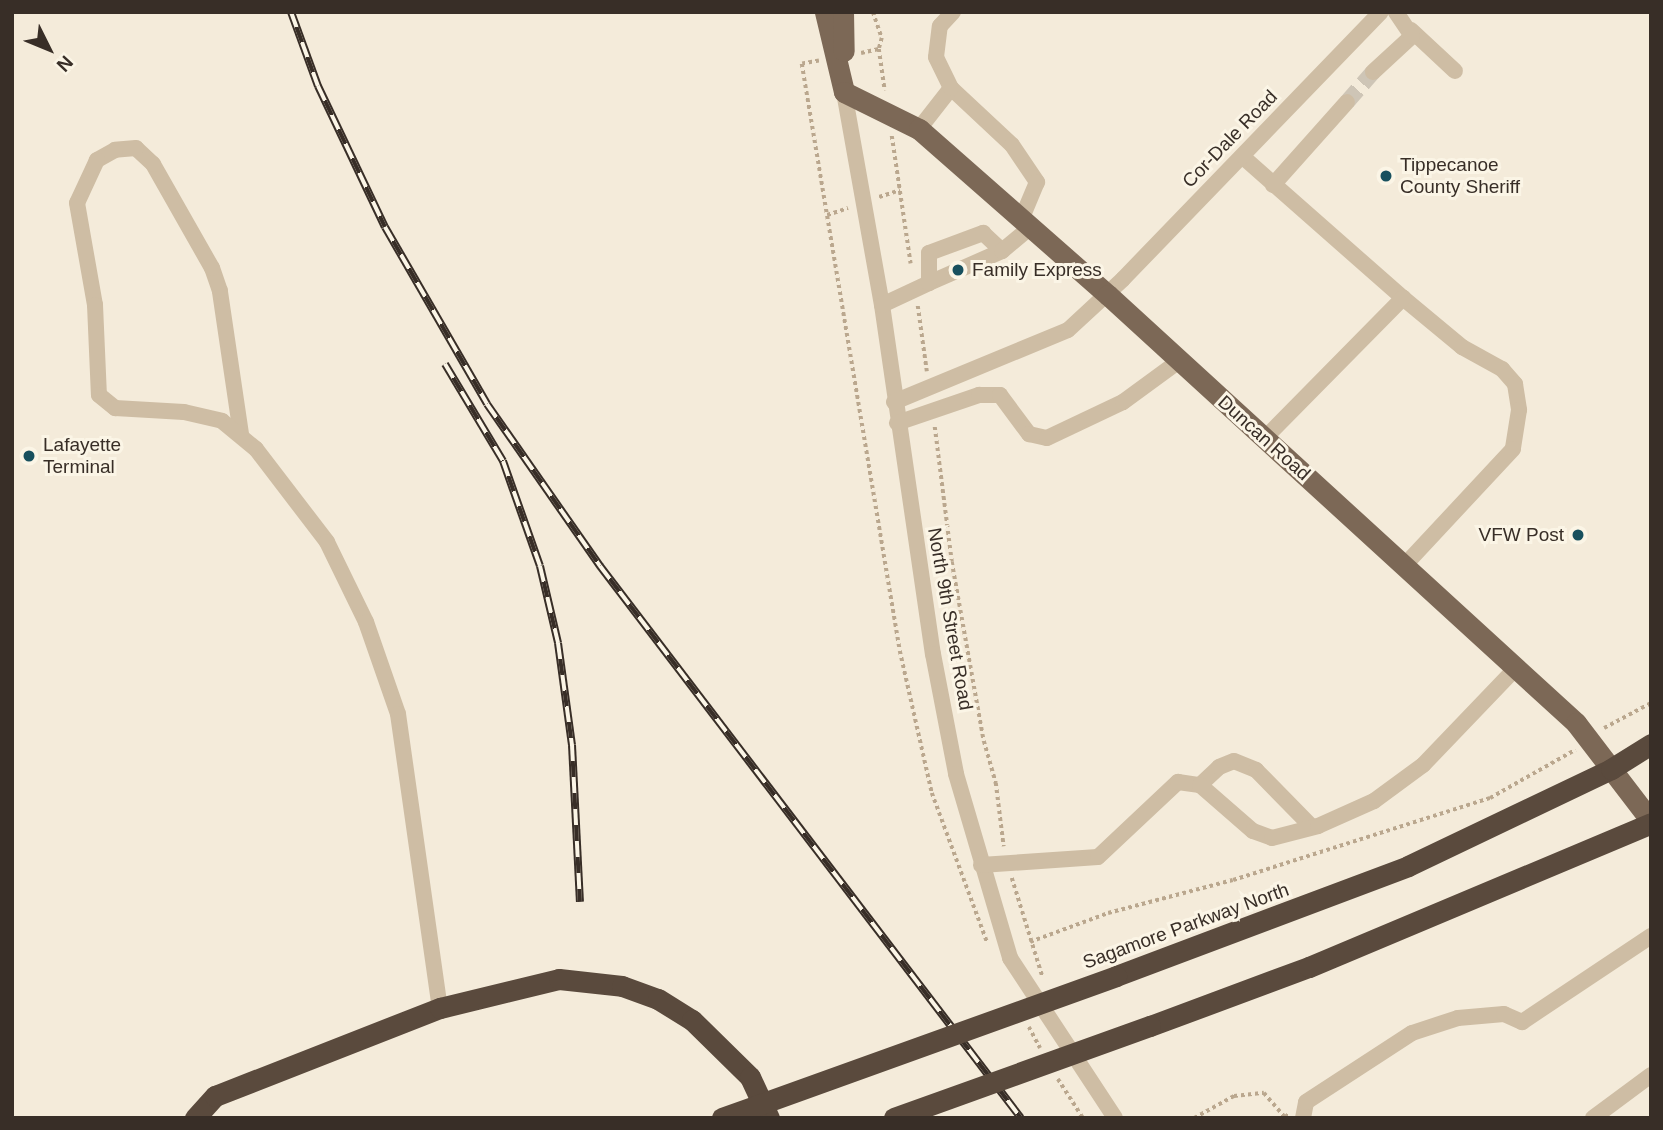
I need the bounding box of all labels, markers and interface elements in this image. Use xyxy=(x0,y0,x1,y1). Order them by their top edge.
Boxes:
north arrow xyxy=(14,14,84,84)
text: N xyxy=(52,51,77,76)
street label: Cor-Dale Road xyxy=(1178,86,1282,192)
place label: Tippecanoe County Sheriff xyxy=(1400,154,1520,198)
marker: Tippecanoe County Sheriff xyxy=(1378,168,1394,184)
place label: Family Express xyxy=(972,259,1102,281)
marker: Family Express xyxy=(950,262,966,278)
street label: Duncan Road xyxy=(1213,391,1315,485)
place label: Lafayette Terminal xyxy=(43,434,121,478)
marker: Lafayette Terminal xyxy=(21,448,37,464)
place label: VFW Post xyxy=(1478,524,1564,546)
street label: North 9th Street Road xyxy=(923,526,977,712)
marker: VFW Post xyxy=(1570,527,1586,543)
street label: Sagamore Parkway North xyxy=(1080,878,1292,974)

